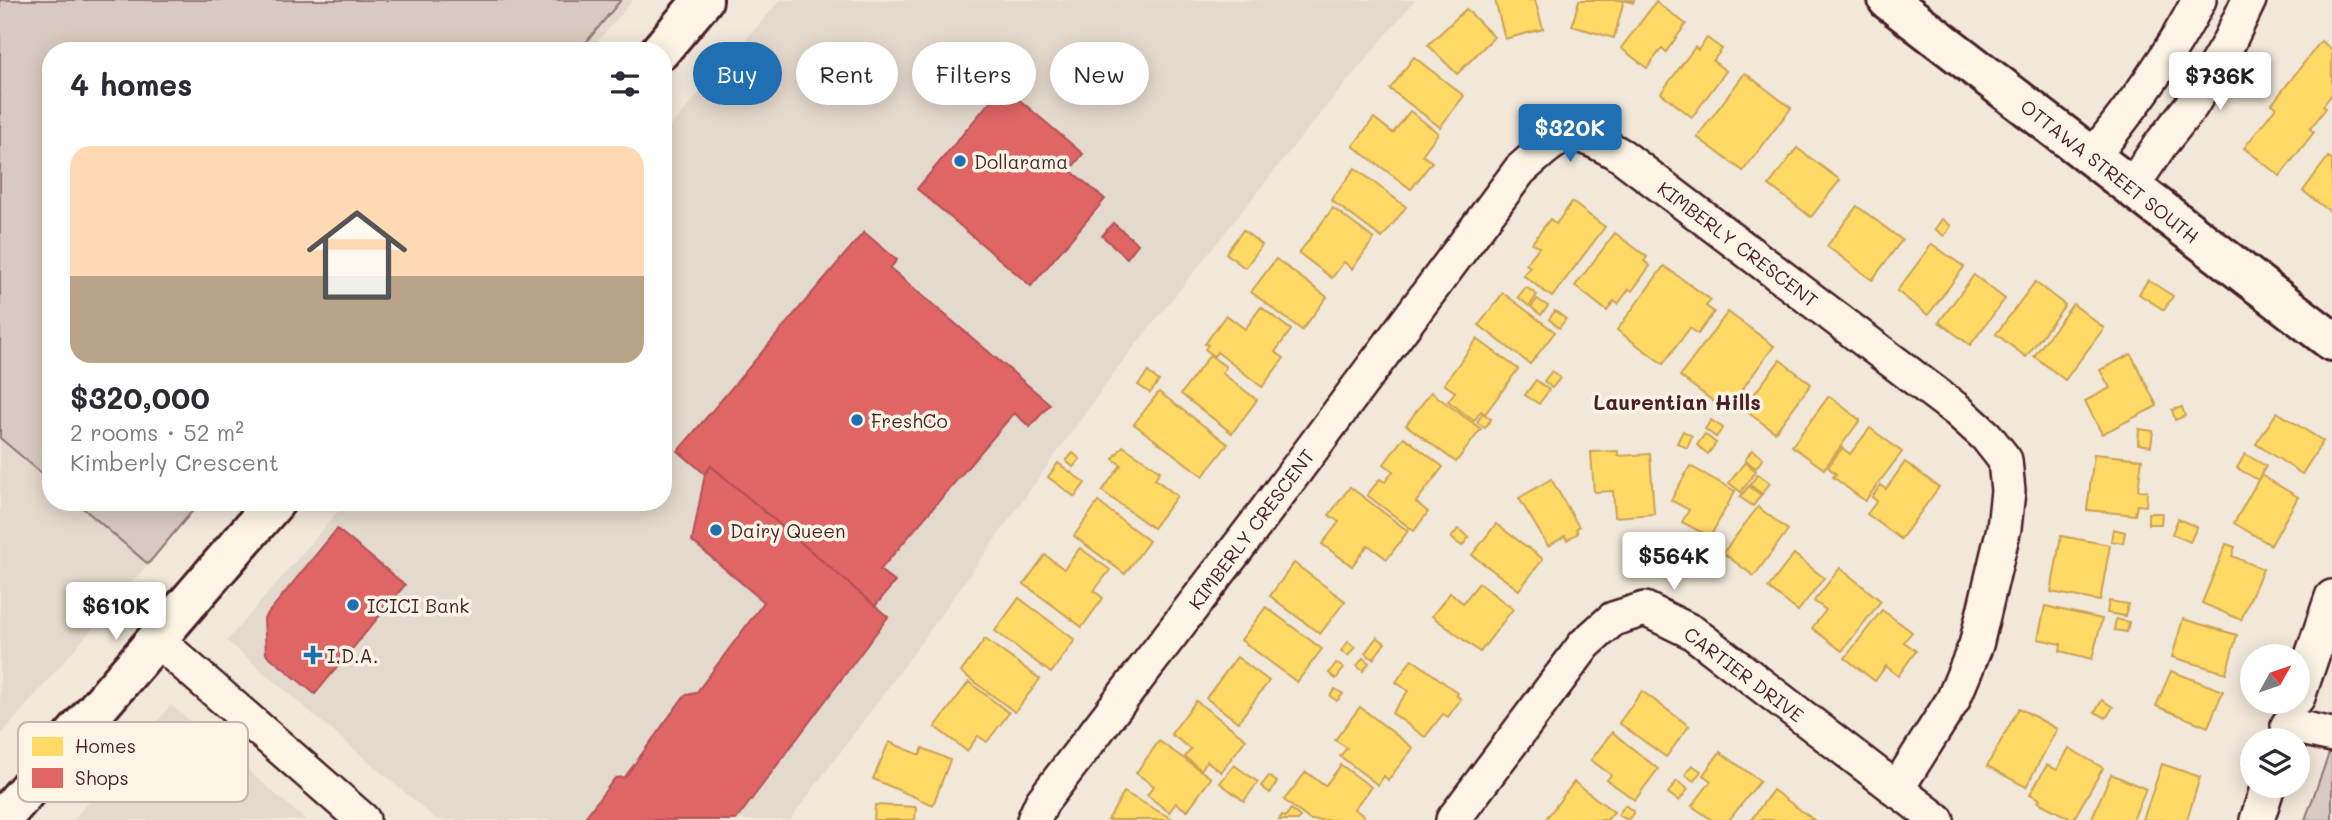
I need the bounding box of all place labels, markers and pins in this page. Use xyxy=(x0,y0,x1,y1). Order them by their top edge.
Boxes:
pin: $736K xyxy=(2171,52,2269,112)
pin: $320K xyxy=(1521,104,1619,164)
place label: Dollarama xyxy=(974,149,1068,174)
marker: Dollarama xyxy=(952,153,968,169)
place label: FreshCo xyxy=(871,408,948,433)
marker: FreshCo xyxy=(849,412,865,428)
place label: Dairy Queen xyxy=(730,518,846,543)
marker: Dairy Queen xyxy=(708,522,724,538)
pin: $564K xyxy=(1625,532,1723,592)
pin: $610K xyxy=(67,582,165,642)
place label: ICICI Bank xyxy=(367,593,469,618)
marker: ICICI Bank xyxy=(345,597,361,613)
place label: I.D.A. xyxy=(327,643,378,668)
marker: I.D.A. xyxy=(305,647,321,663)

